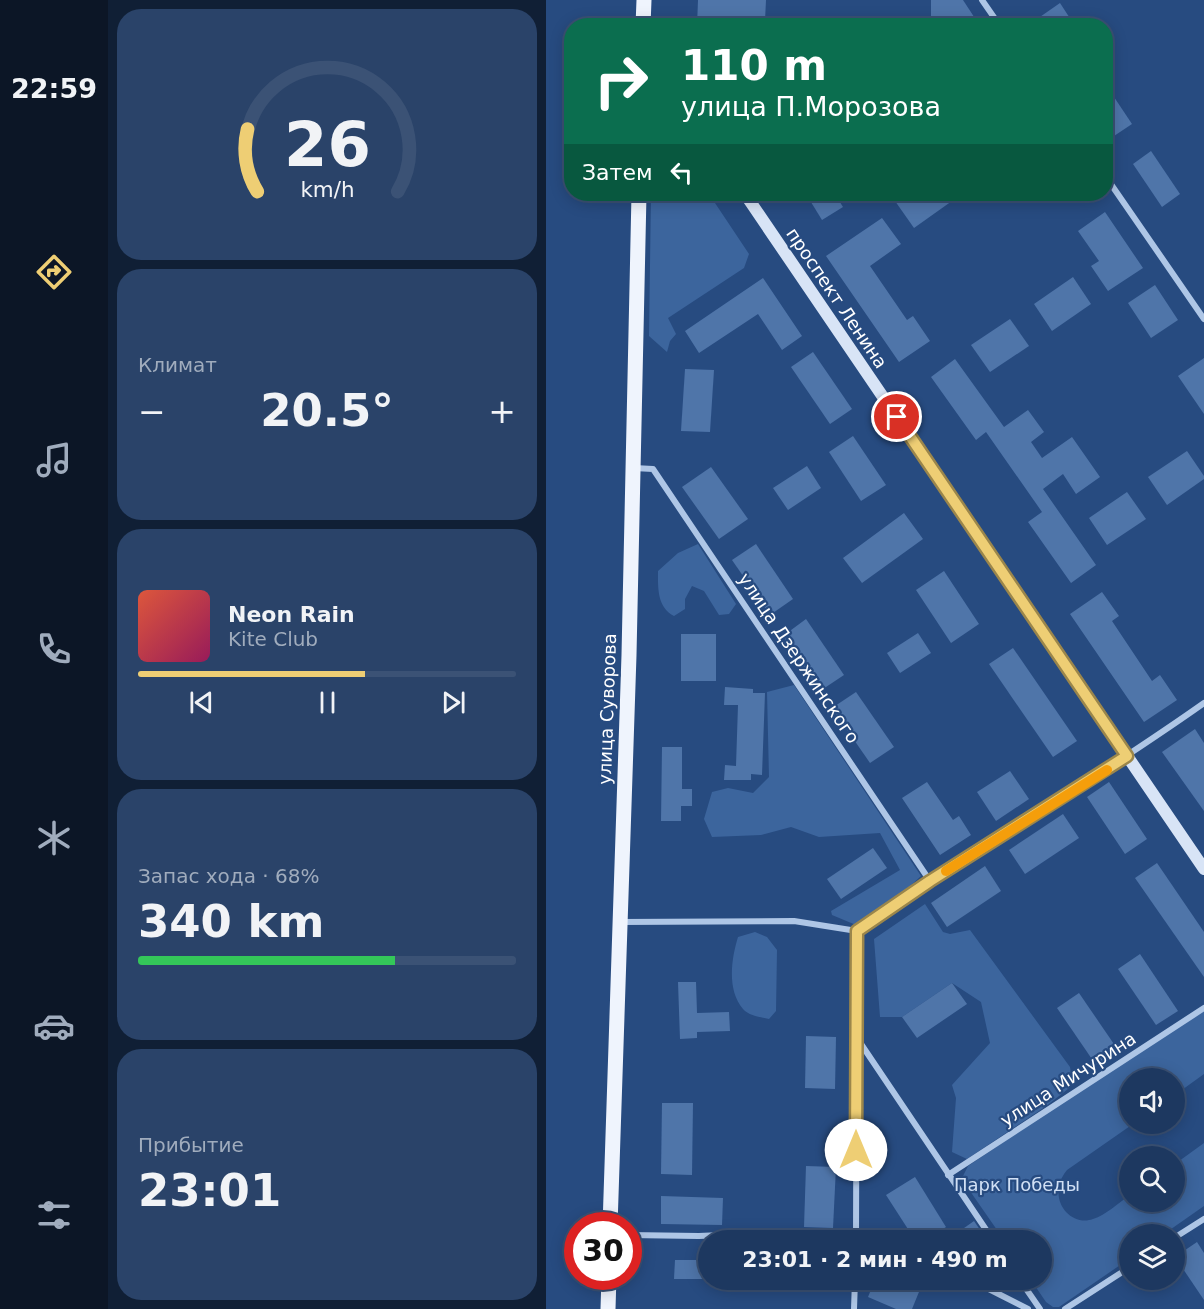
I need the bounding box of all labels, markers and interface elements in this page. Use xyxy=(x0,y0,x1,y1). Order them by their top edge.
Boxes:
text: 110 m xyxy=(681,41,827,90)
icon: right xyxy=(582,42,660,120)
text: 22:59 xyxy=(11,73,97,104)
text: улица П.Морозова xyxy=(681,91,941,122)
text: 26 xyxy=(284,108,370,181)
icon: left xyxy=(665,156,698,189)
text: Затем xyxy=(582,160,653,185)
text: km/h xyxy=(300,177,354,202)
street label: проспект Ленина xyxy=(782,224,892,372)
icon: directions xyxy=(33,251,75,293)
text: Климат xyxy=(138,353,217,377)
text: 20.5° xyxy=(260,384,394,437)
pin xyxy=(871,391,922,442)
text: − xyxy=(138,392,166,431)
text: + xyxy=(488,392,516,431)
icon: arrive xyxy=(880,400,913,433)
icon: music xyxy=(33,439,75,481)
street label: улица Дзержинского xyxy=(734,569,864,747)
text: Neon Rain xyxy=(228,602,355,627)
text: Kite Club xyxy=(228,627,318,651)
icon: phone xyxy=(33,628,75,670)
street label: улица Суворова xyxy=(594,633,620,785)
icon: previous xyxy=(185,686,218,719)
icon: pause xyxy=(311,686,344,719)
icon: next xyxy=(437,686,470,719)
icon: climate xyxy=(33,817,75,859)
text: Запас хода · 68% xyxy=(138,864,319,888)
text: 340 km xyxy=(138,895,324,948)
icon: car xyxy=(33,1005,75,1047)
street label: улица Мичурина xyxy=(996,1027,1140,1131)
map controls xyxy=(1119,1068,1185,1290)
button: sound xyxy=(1119,1068,1185,1134)
position arrow xyxy=(824,1118,888,1182)
text: Прибытие xyxy=(138,1133,244,1157)
button: search xyxy=(1119,1146,1185,1212)
text: 23:01 xyxy=(138,1164,281,1217)
park label: Парк Победы xyxy=(954,1174,1080,1195)
icon: filters xyxy=(33,1194,75,1236)
speed limit sign: 30 xyxy=(564,1212,642,1290)
button: layers xyxy=(1119,1224,1185,1290)
text: 23:01 · 2 мин · 490 m xyxy=(742,1247,1008,1272)

